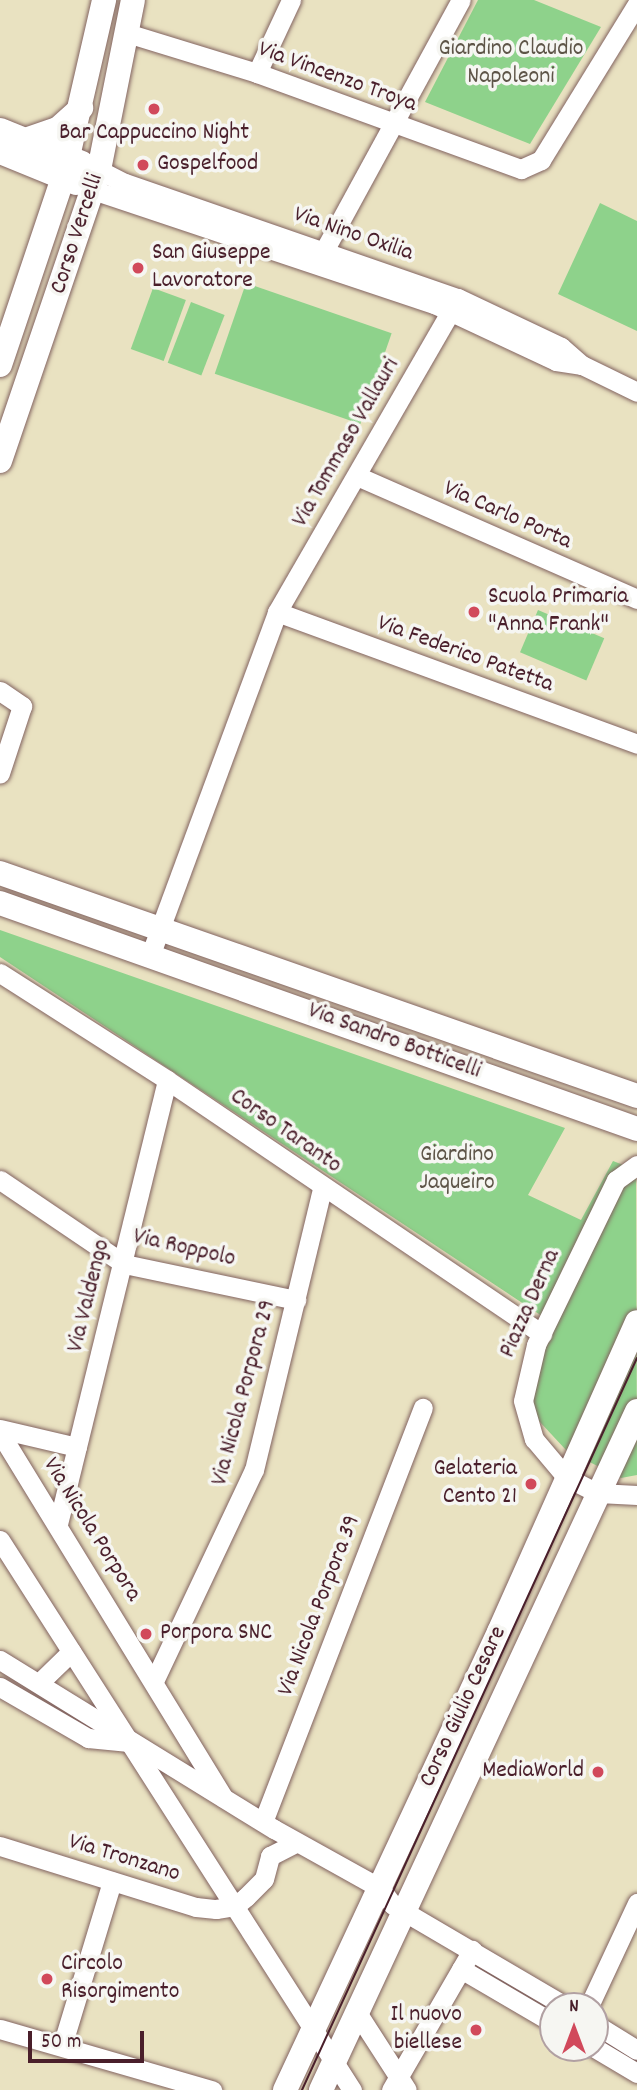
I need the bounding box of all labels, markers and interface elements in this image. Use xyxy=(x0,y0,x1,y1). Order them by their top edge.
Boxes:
street label: Via Vincenzo Troya xyxy=(254,36,420,120)
park label: Giardino Claudio Napoleoni xyxy=(438,36,584,92)
marker: Bar Cappuccino Night xyxy=(146,101,162,117)
place label: Bar Cappuccino Night xyxy=(59,120,249,148)
place label: Gospelfood xyxy=(157,151,258,179)
marker: Gospelfood xyxy=(135,157,151,173)
street label: Corso Vercelli xyxy=(45,170,111,298)
street label: Via Nino Oxilia xyxy=(289,201,417,269)
place label: San Giuseppe Lavoratore xyxy=(152,240,271,296)
marker: San Giuseppe Lavoratore xyxy=(130,260,146,276)
street label: Via Tommaso Vallauri xyxy=(287,353,407,533)
street label: Via Carlo Porta xyxy=(438,475,576,557)
place label: Scuola Primaria "Anna Frank" xyxy=(488,584,628,640)
marker: Scuola Primaria "Anna Frank" xyxy=(466,604,482,620)
street label: Via Federico Patetta xyxy=(373,610,557,700)
street label: Via Sandro Botticelli xyxy=(303,997,485,1087)
street label: Corso Taranto xyxy=(224,1083,346,1181)
park label: Giardino Jaqueiro xyxy=(419,1142,495,1198)
street label: Via Roppolo xyxy=(130,1223,238,1275)
street label: Via Valdengo xyxy=(62,1237,118,1355)
street label: Piazza Derna xyxy=(494,1245,568,1363)
street label: Via Nicola Porpora 29 xyxy=(206,1297,284,1489)
street label: Via Nicola Porpora xyxy=(35,1453,147,1607)
place label: Gelateria Cento 21 xyxy=(433,1456,517,1512)
marker: Gelateria Cento 21 xyxy=(523,1476,539,1492)
street label: Via Nicola Porpora 39 xyxy=(272,1512,368,1700)
place label: Porpora SNC xyxy=(160,1620,272,1648)
street label: Corso Giulio Cesare xyxy=(414,1622,514,1792)
marker: Porpora SNC xyxy=(138,1626,154,1642)
place label: MediaWorld xyxy=(482,1758,584,1786)
marker: MediaWorld xyxy=(590,1764,606,1780)
street label: Via Tronzano xyxy=(65,1828,183,1890)
place label: Circolo Risorgimento xyxy=(61,1951,179,2007)
marker: Circolo Risorgimento xyxy=(39,1971,55,1987)
north arrow xyxy=(539,1992,609,2062)
text: N xyxy=(569,1994,579,2021)
place label: Il nuovo biellese xyxy=(391,2002,462,2058)
scale bar xyxy=(32,2016,147,2060)
marker: Il nuovo biellese xyxy=(468,2022,484,2038)
text: 50 m xyxy=(41,2028,81,2058)

